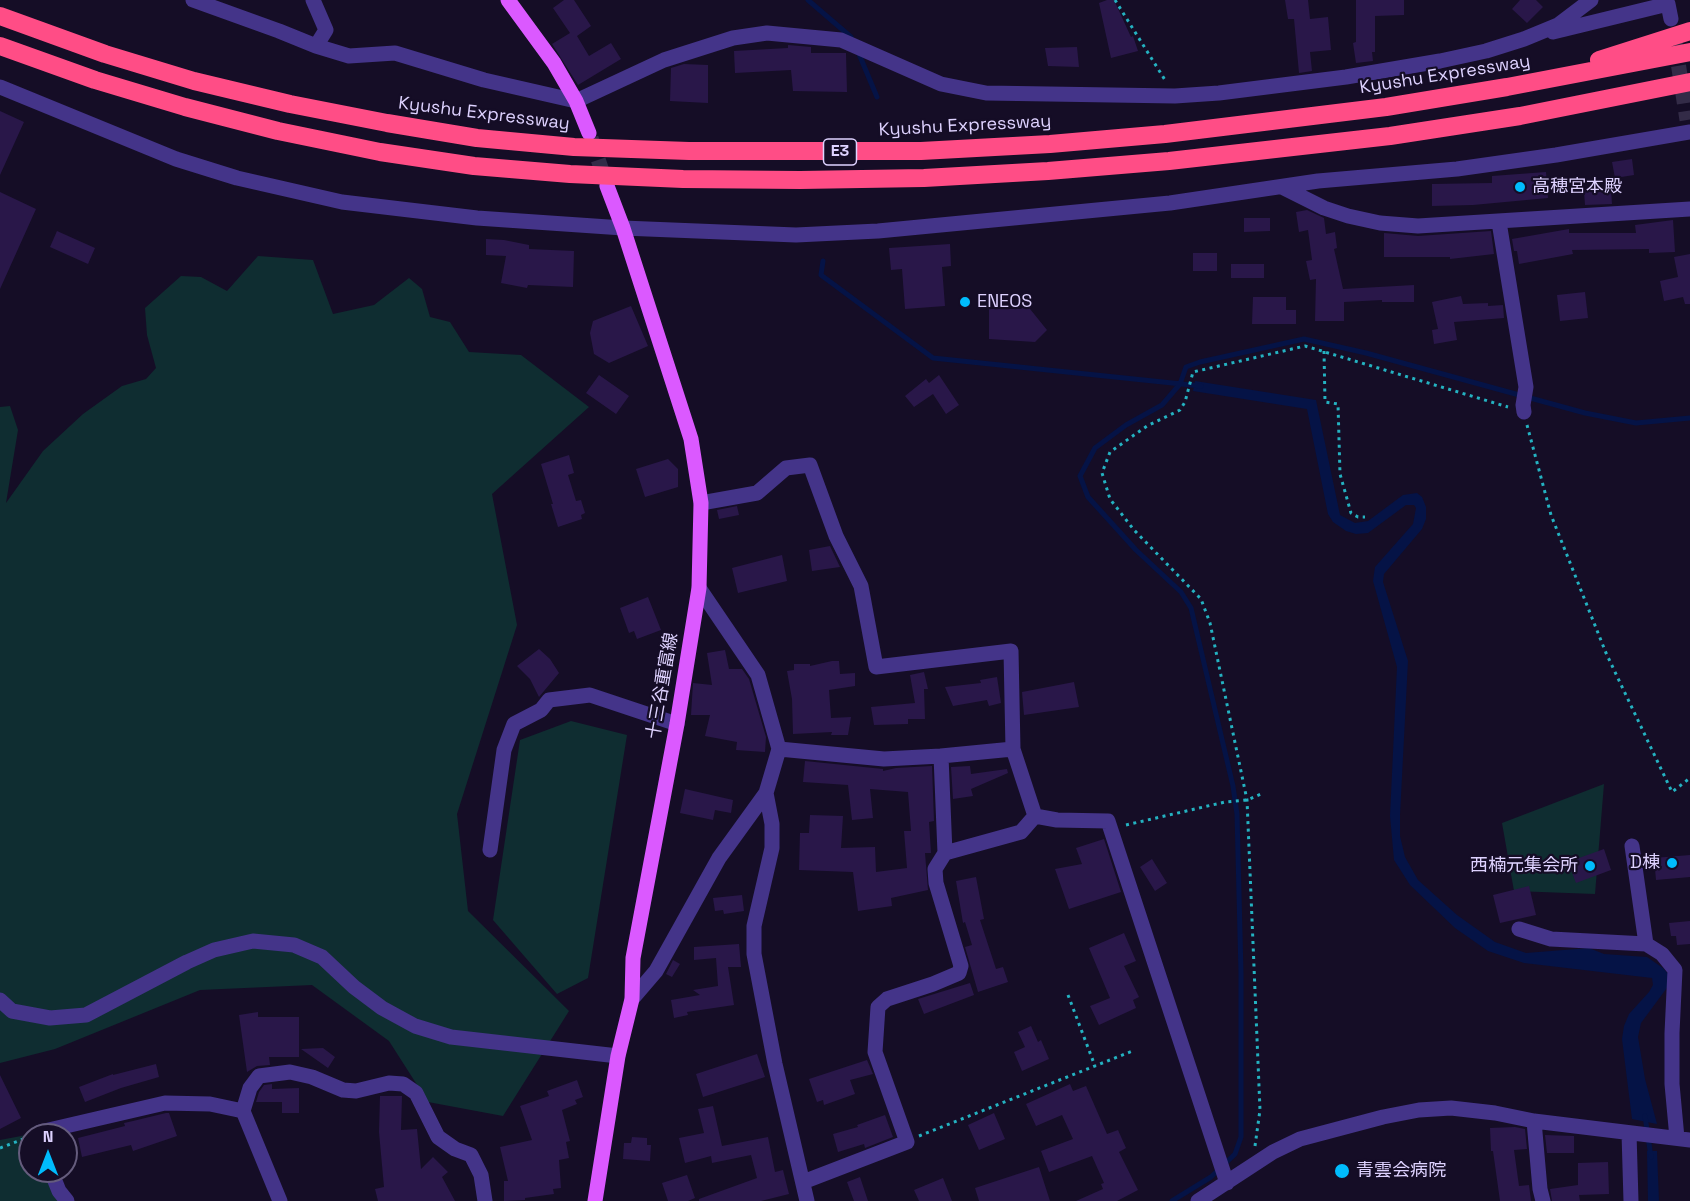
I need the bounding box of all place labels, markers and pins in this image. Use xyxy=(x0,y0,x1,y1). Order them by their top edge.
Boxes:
place label: 高穂宮本殿 xyxy=(1532,176,1622,198)
marker: 高穂宮本殿 xyxy=(1513,180,1527,194)
place label: ENEOS xyxy=(977,291,1032,313)
marker: ENEOS xyxy=(958,295,972,309)
place label: D棟 xyxy=(1630,852,1660,874)
place label: 西楠元集会所 xyxy=(1470,855,1578,877)
marker: D棟 xyxy=(1665,856,1679,870)
marker: 西楠元集会所 xyxy=(1583,859,1597,873)
place label: 青雲会病院 xyxy=(1356,1160,1446,1182)
marker: 青雲会病院 xyxy=(1333,1162,1351,1180)

